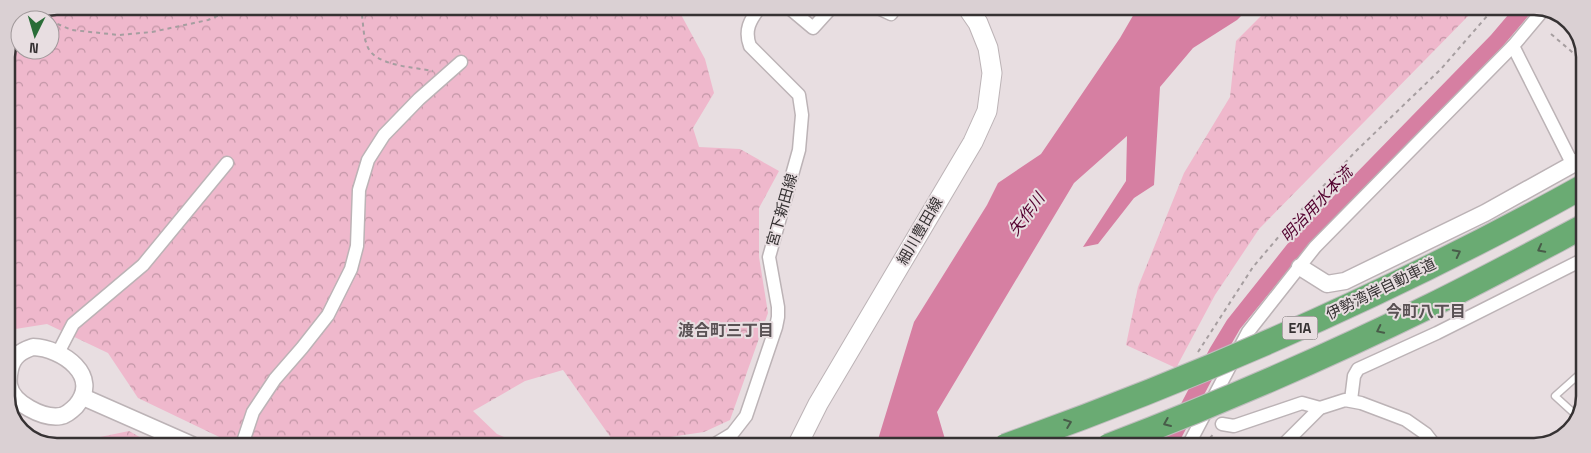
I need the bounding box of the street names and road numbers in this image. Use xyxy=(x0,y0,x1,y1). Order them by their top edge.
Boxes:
street label: 宮下新田線 xyxy=(762,171,801,249)
street label: 細川豊田線 xyxy=(893,194,947,268)
street label: 伊勢湾岸自動車道 xyxy=(1323,254,1439,323)
road number: E1A xyxy=(1282,316,1318,339)

